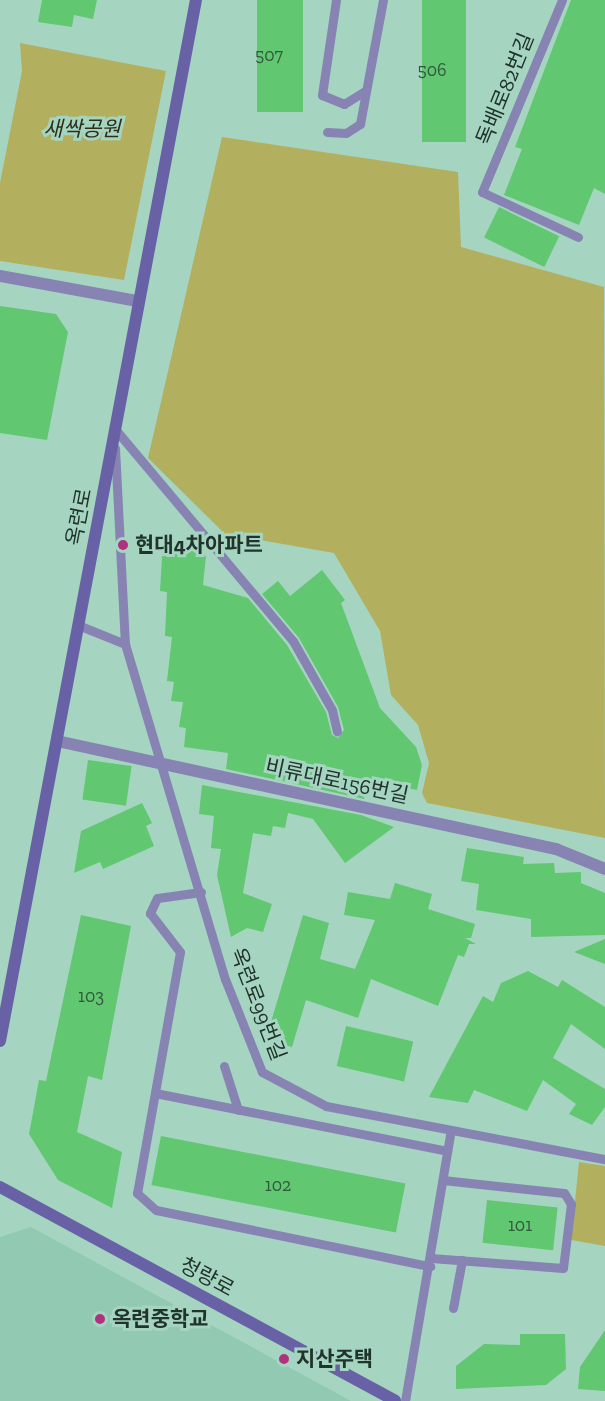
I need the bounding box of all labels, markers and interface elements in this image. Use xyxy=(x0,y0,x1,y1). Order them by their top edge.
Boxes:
street label: 독배로82번길 xyxy=(471,29,539,149)
house number: 507 xyxy=(255,44,283,66)
house number: 506 xyxy=(417,59,447,81)
park label: 새싹공원 xyxy=(43,116,121,142)
street label: 옥련로 xyxy=(61,486,97,548)
place label: 현대4차아파트 xyxy=(135,532,263,558)
marker: 현대4차아파트 xyxy=(116,538,130,552)
street label: 비류대로156번길 xyxy=(263,754,411,808)
street label: 옥련로99번길 xyxy=(225,944,291,1064)
house number: 103 xyxy=(78,985,104,1007)
house number: 102 xyxy=(265,1174,291,1196)
house number: 101 xyxy=(508,1214,532,1236)
street label: 청량로 xyxy=(175,1252,239,1302)
place label: 옥련중학교 xyxy=(112,1306,209,1332)
marker: 옥련중학교 xyxy=(93,1312,107,1326)
place label: 지산주택 xyxy=(296,1346,373,1372)
marker: 지산주택 xyxy=(277,1352,291,1366)

